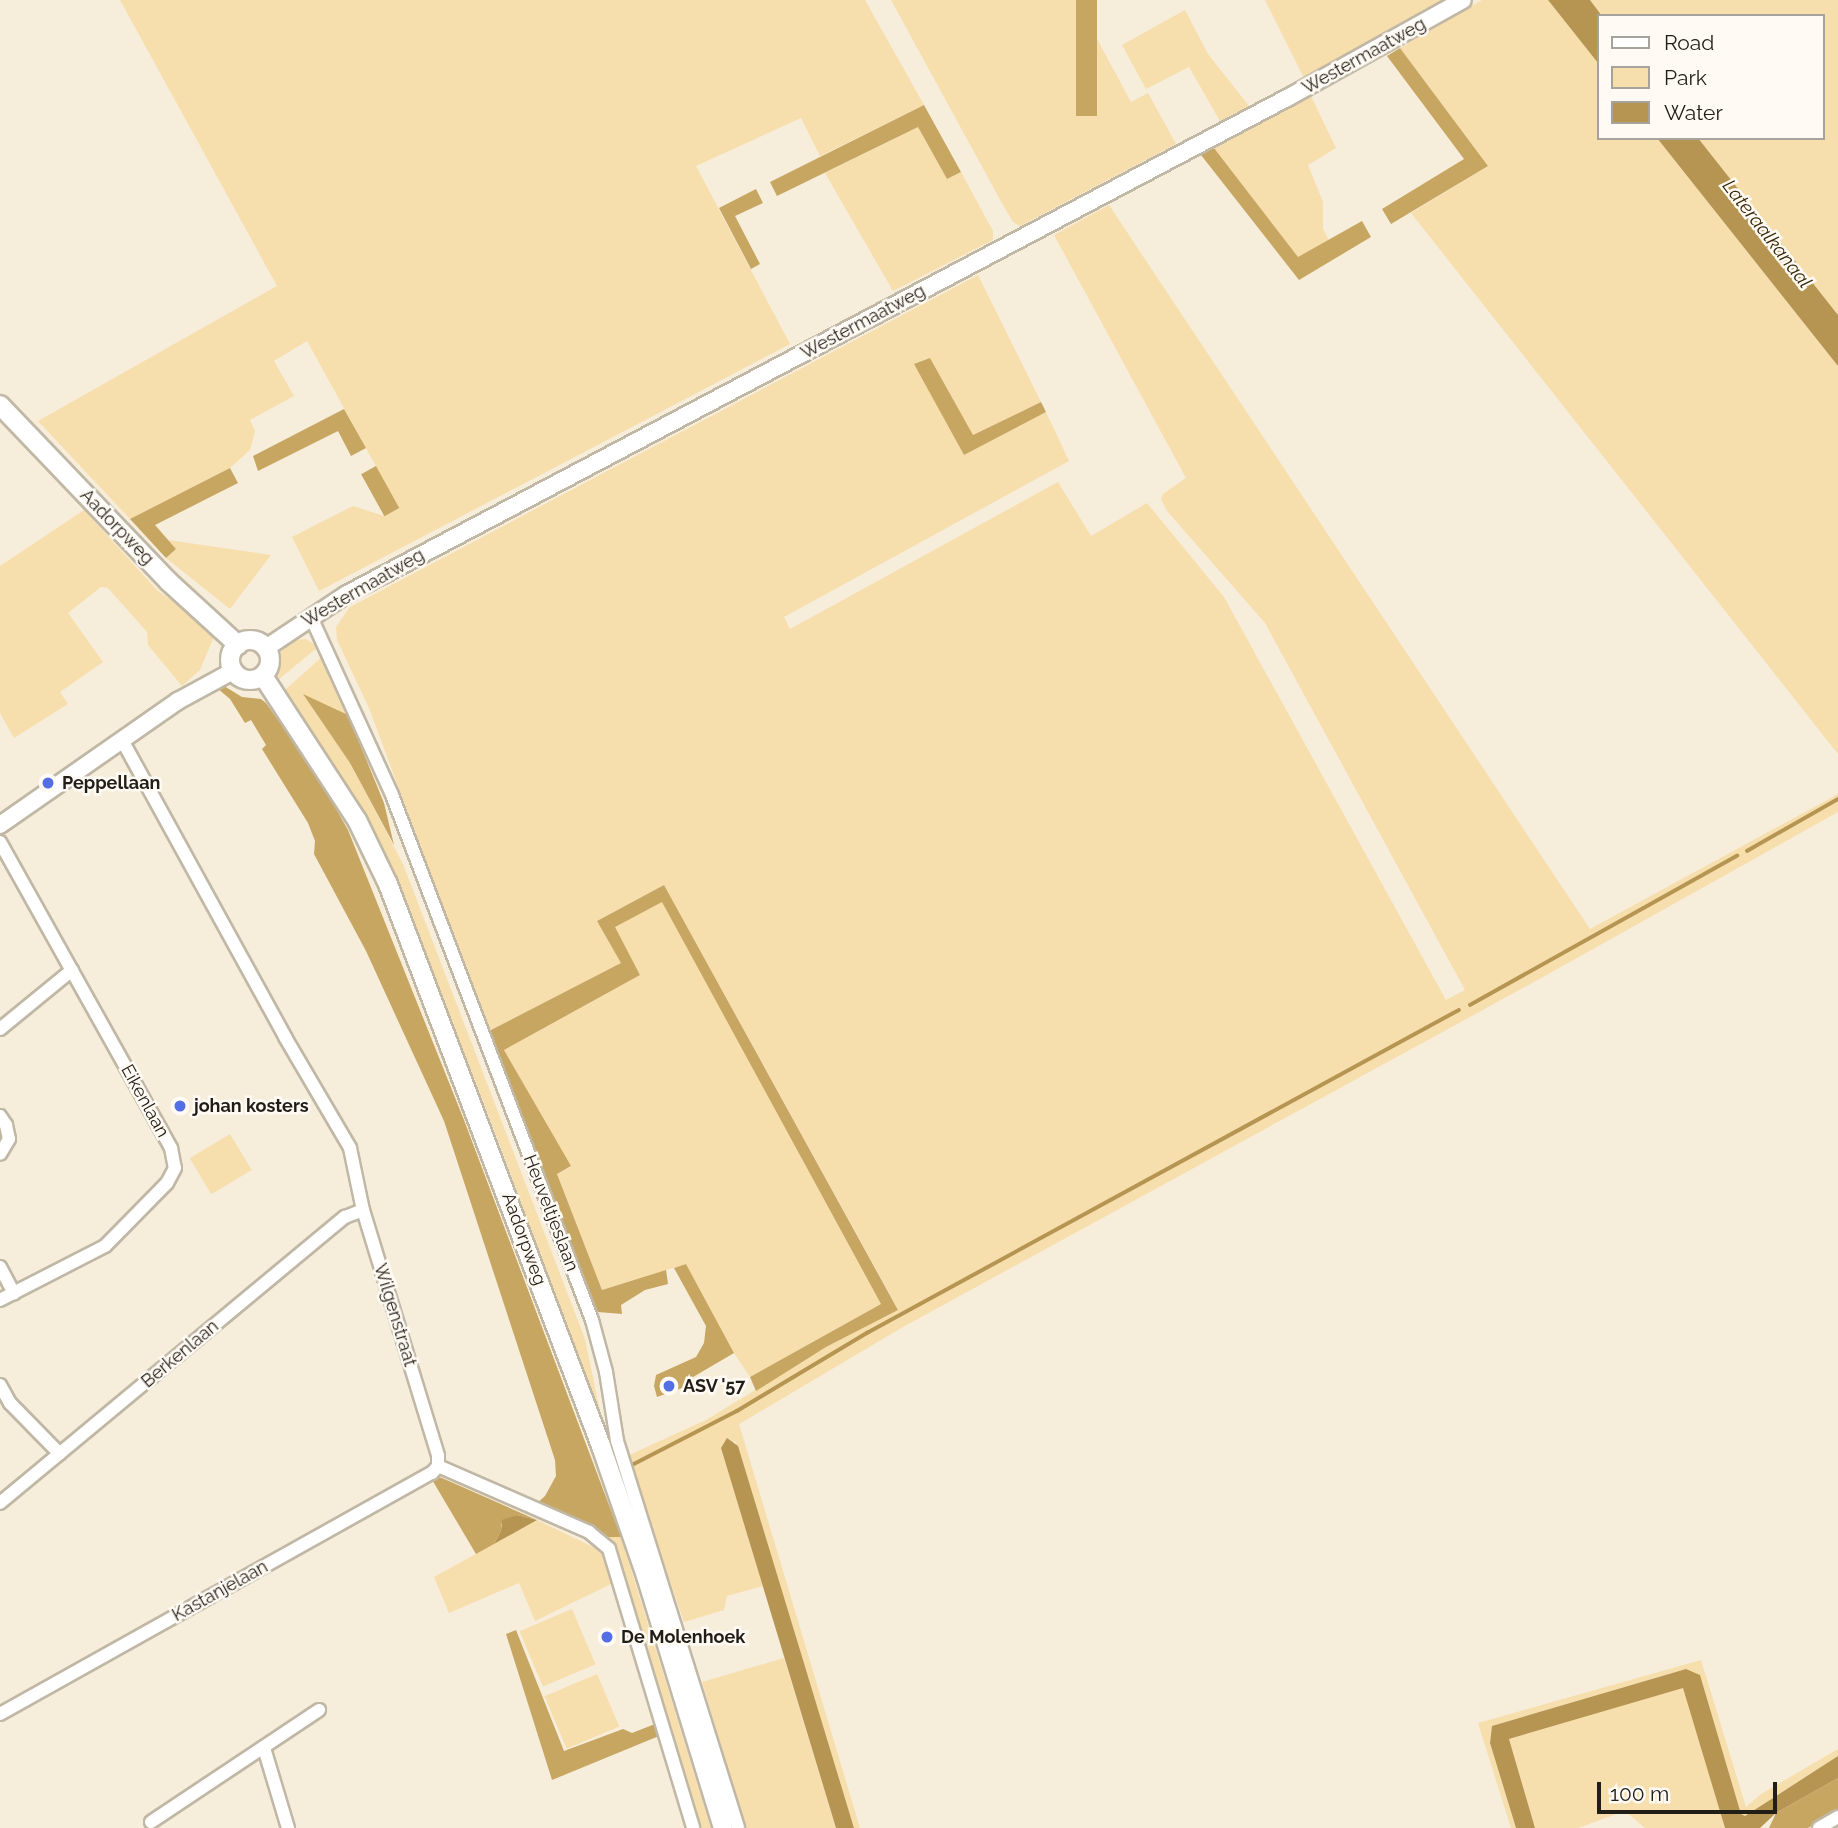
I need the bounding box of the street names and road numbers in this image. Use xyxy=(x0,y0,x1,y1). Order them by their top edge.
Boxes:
street label: Westermaatweg xyxy=(1299,13,1429,99)
street label: Westermaatweg xyxy=(797,280,929,364)
street label: Aadorpweg xyxy=(76,485,158,569)
street label: Westermaatweg xyxy=(298,544,428,632)
street label: Eikenlaan xyxy=(116,1061,174,1141)
street label: Heuveltjeslaan xyxy=(519,1151,583,1275)
street label: Aadorpweg xyxy=(497,1190,551,1288)
street label: Wilgenstraat xyxy=(369,1261,421,1369)
street label: Berkenlaan xyxy=(137,1316,223,1392)
street label: Kastanjelaan xyxy=(168,1556,272,1626)

